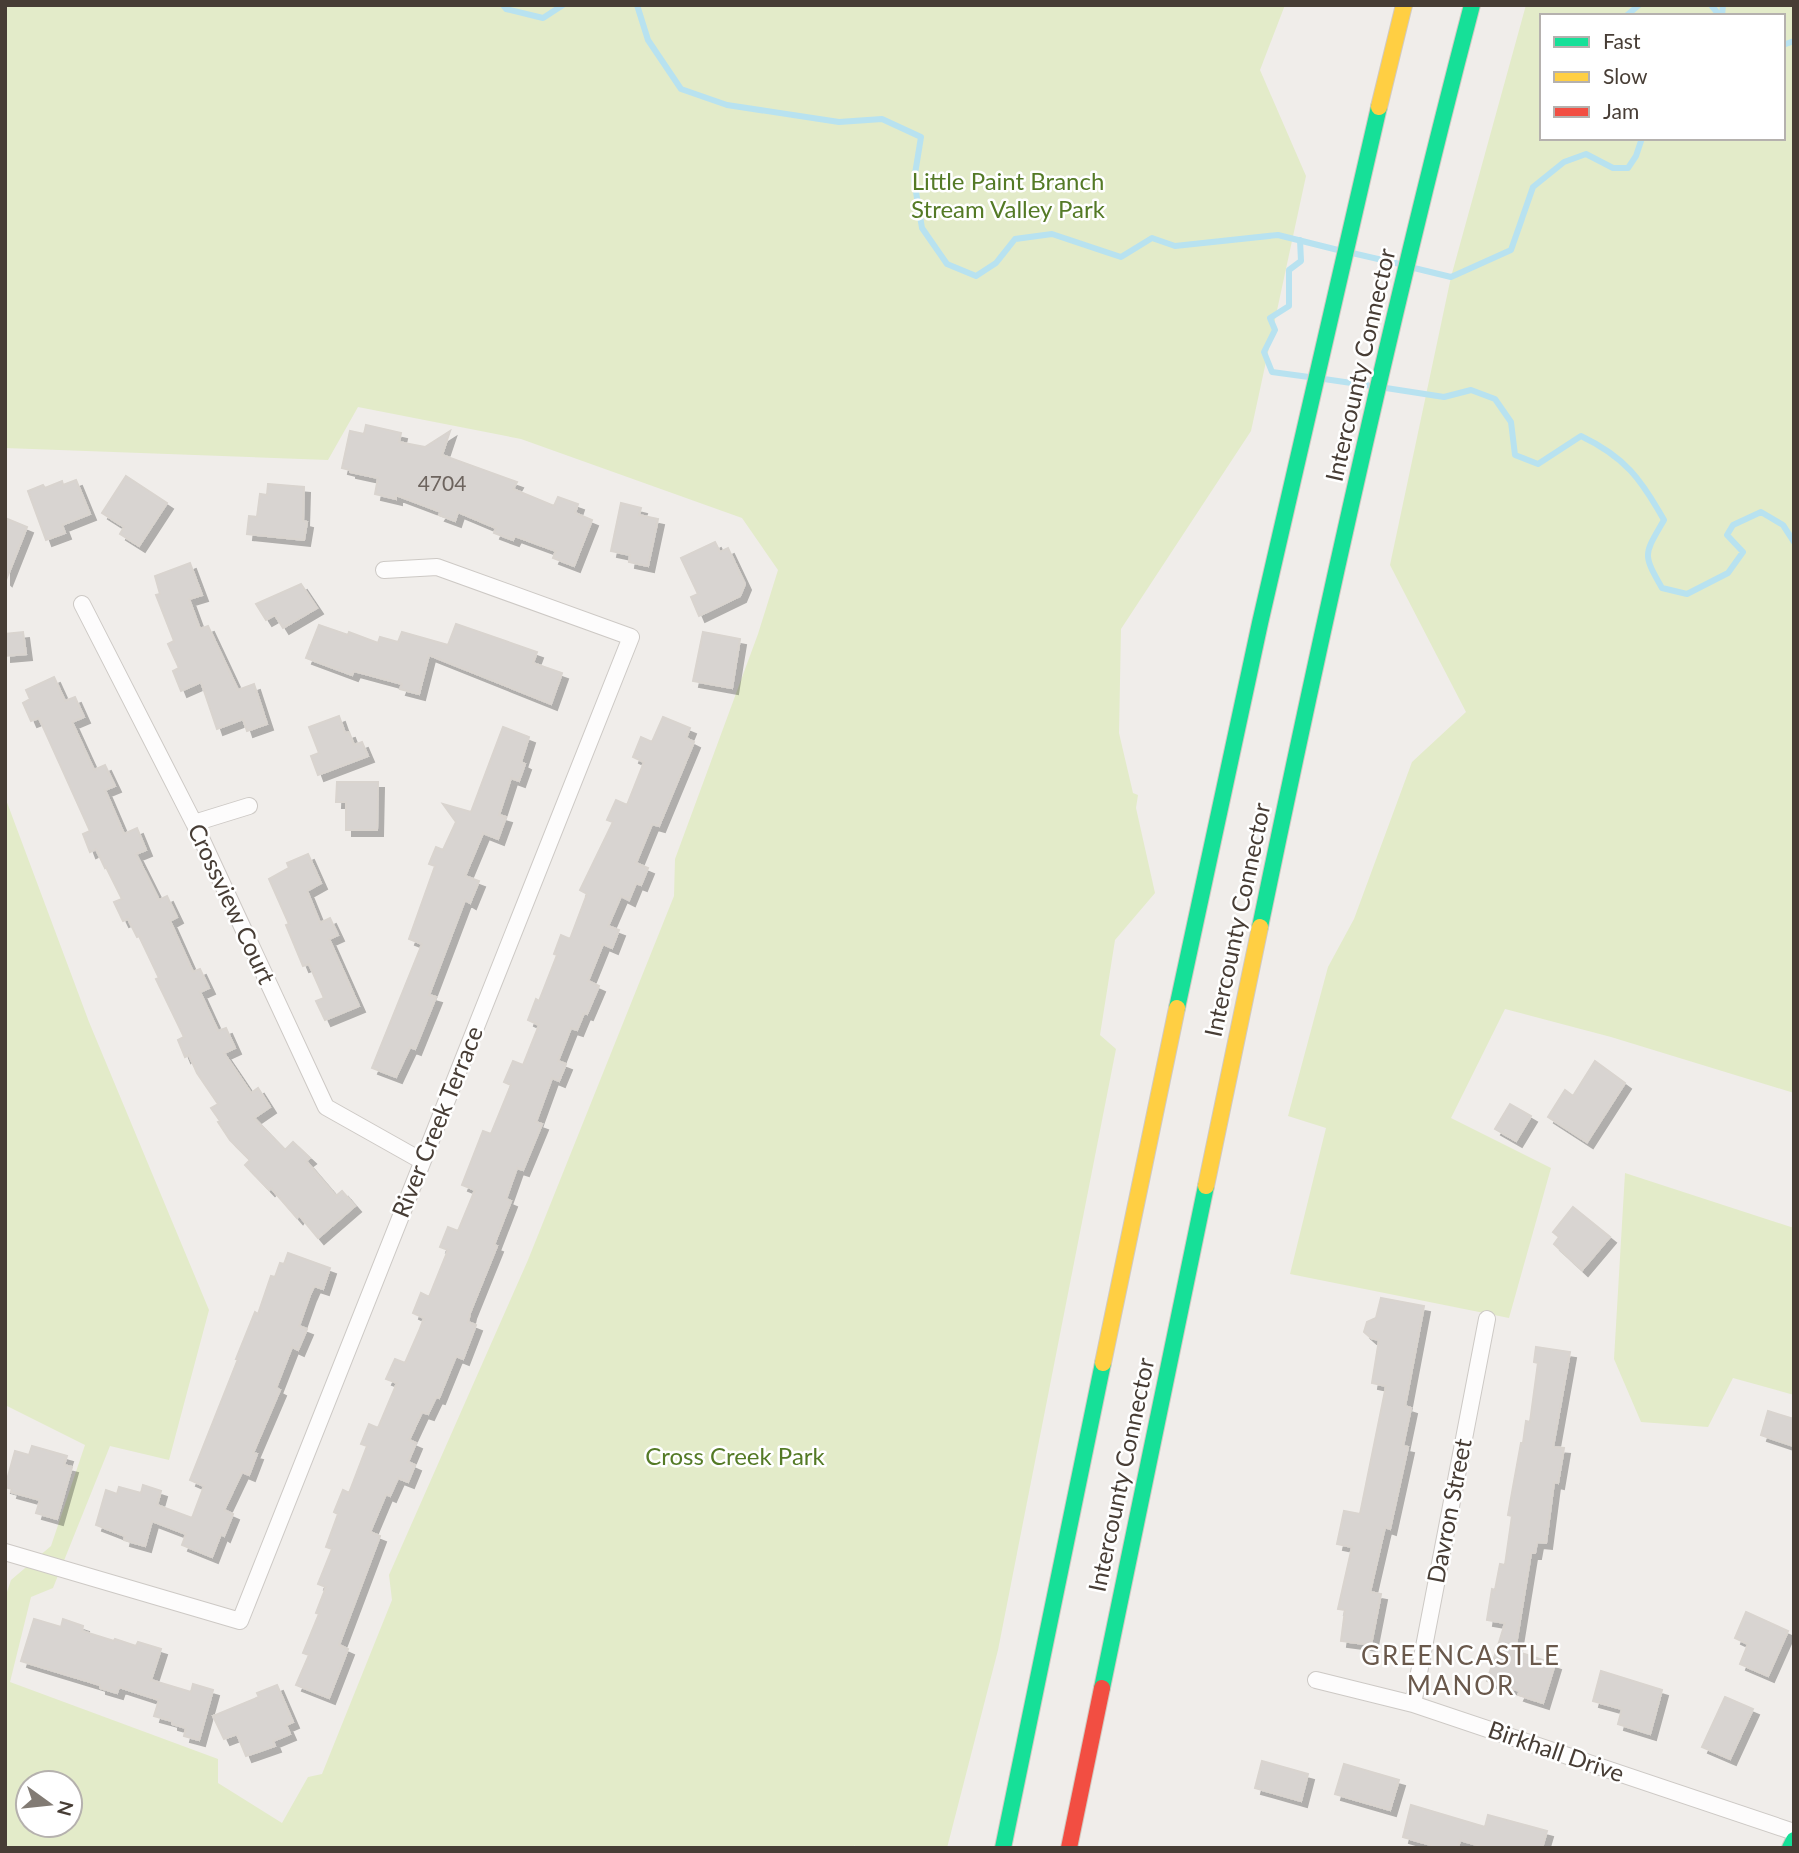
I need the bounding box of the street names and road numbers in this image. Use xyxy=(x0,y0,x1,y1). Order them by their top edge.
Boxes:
street label: Intercounty Connector xyxy=(1319,245,1401,484)
street label: Intercounty Connector xyxy=(1198,800,1276,1039)
street label: Crossview Court xyxy=(183,819,282,989)
street label: River Creek Terrace xyxy=(385,1021,488,1221)
street label: Intercounty Connector xyxy=(1082,1355,1160,1594)
street label: Davron Street xyxy=(1420,1436,1477,1585)
street label: Birkhall Drive xyxy=(1485,1714,1628,1787)

